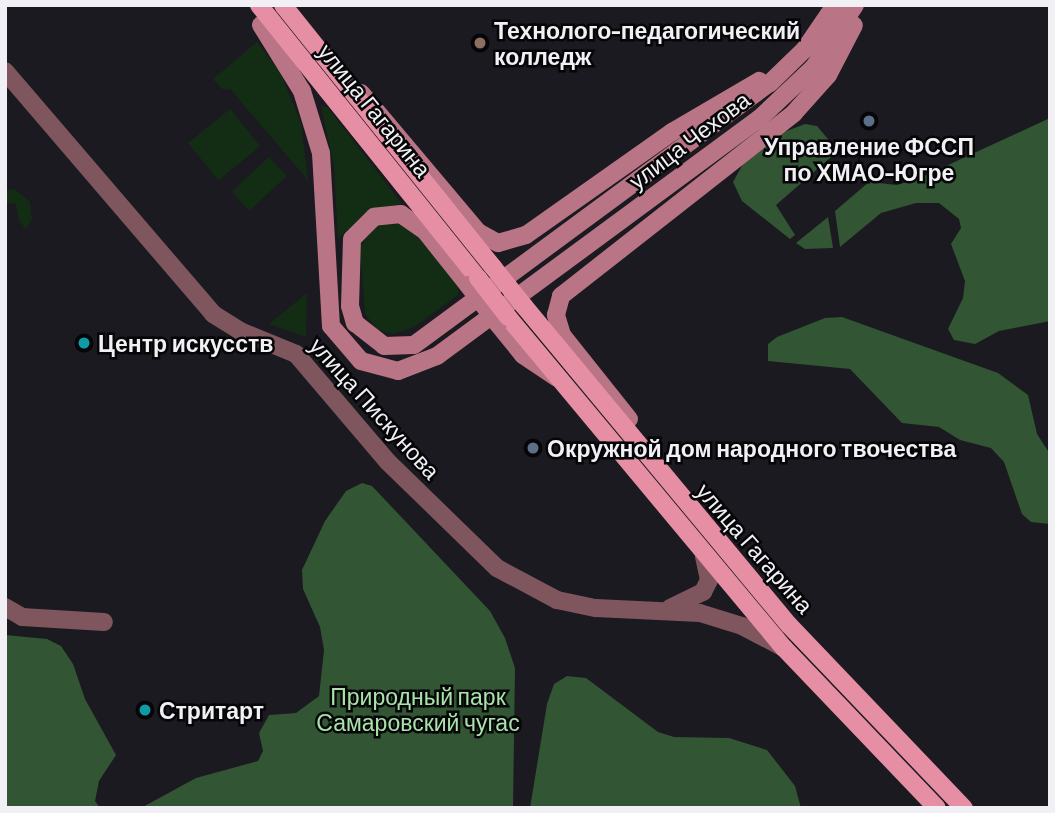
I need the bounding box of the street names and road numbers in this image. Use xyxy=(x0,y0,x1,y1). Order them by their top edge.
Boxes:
street label: улица Гагарина xyxy=(313,38,437,182)
street label: улица Чехова xyxy=(623,86,755,194)
street label: улица Пискунова xyxy=(304,332,446,484)
street label: улица Гагарина xyxy=(691,477,819,619)

